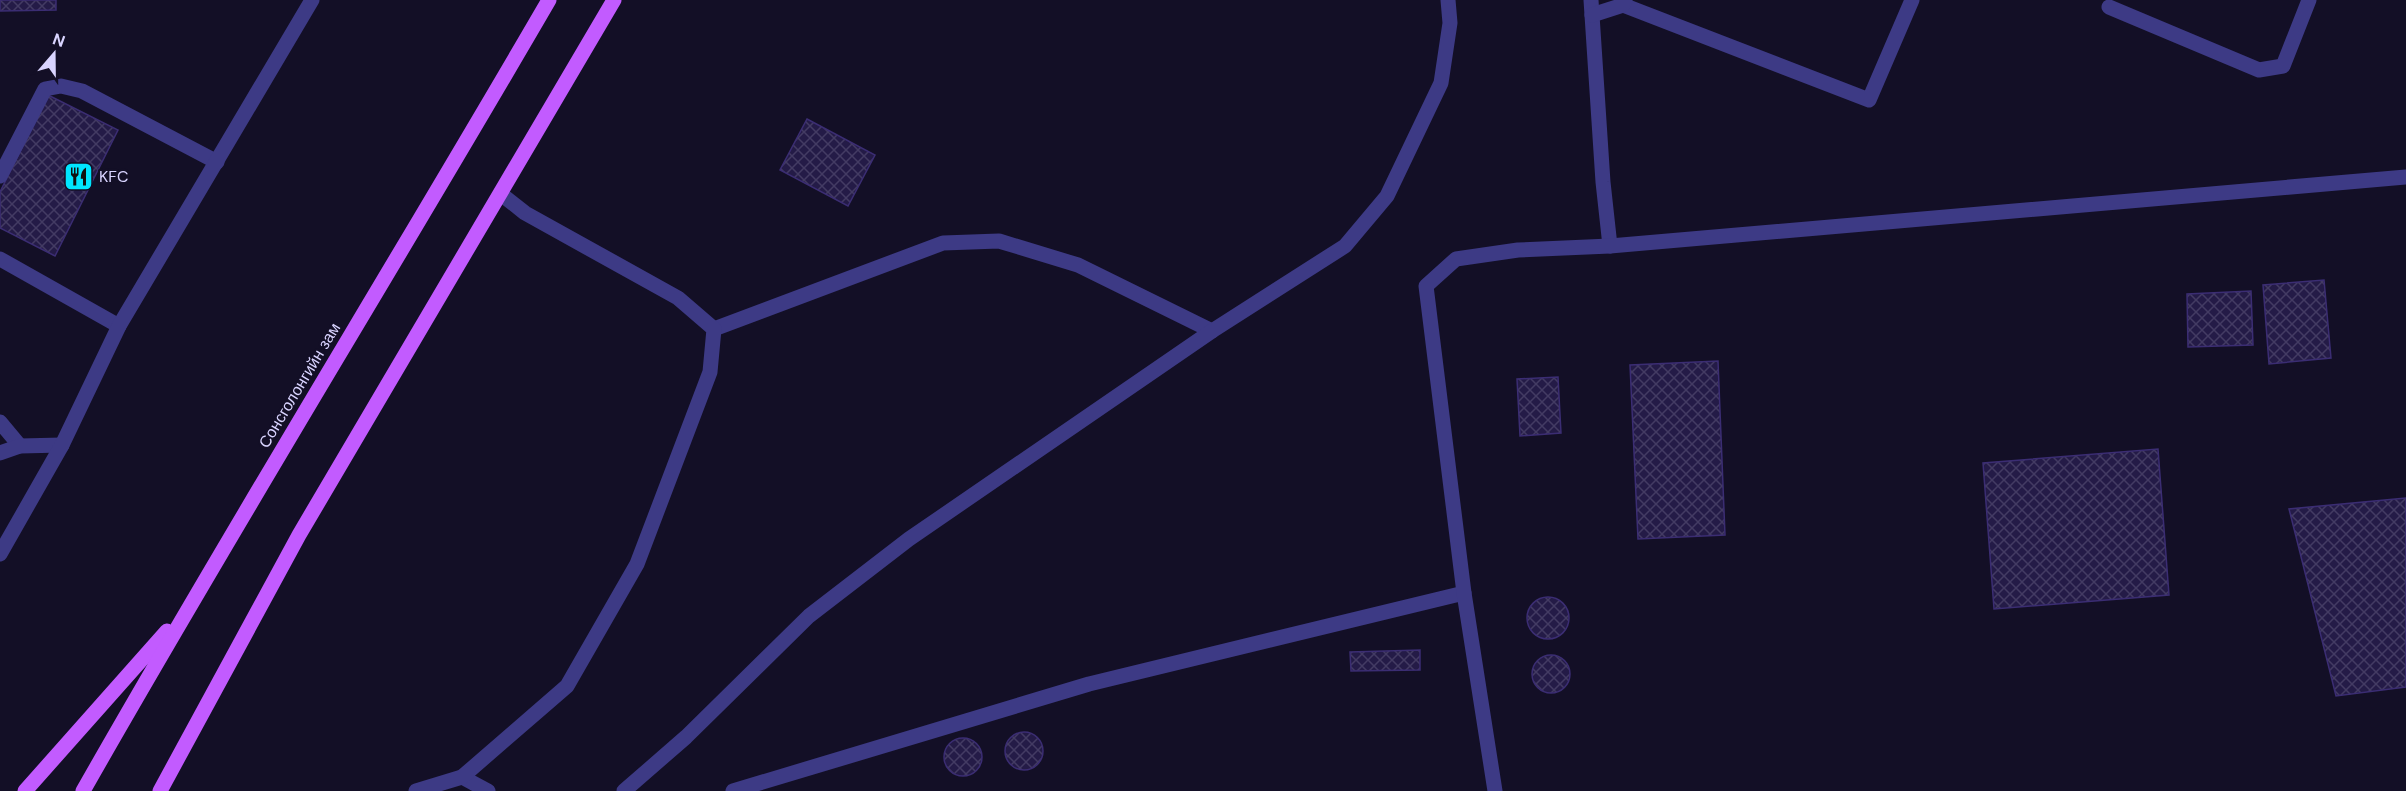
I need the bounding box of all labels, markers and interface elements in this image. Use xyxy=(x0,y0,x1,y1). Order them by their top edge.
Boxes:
north arrow xyxy=(24,24,84,84)
text: N xyxy=(50,29,68,52)
restaurant icon: KFC xyxy=(62,160,94,192)
place label: KFC xyxy=(99,166,128,187)
street label: Сонсголонгийн зам xyxy=(254,319,345,452)

